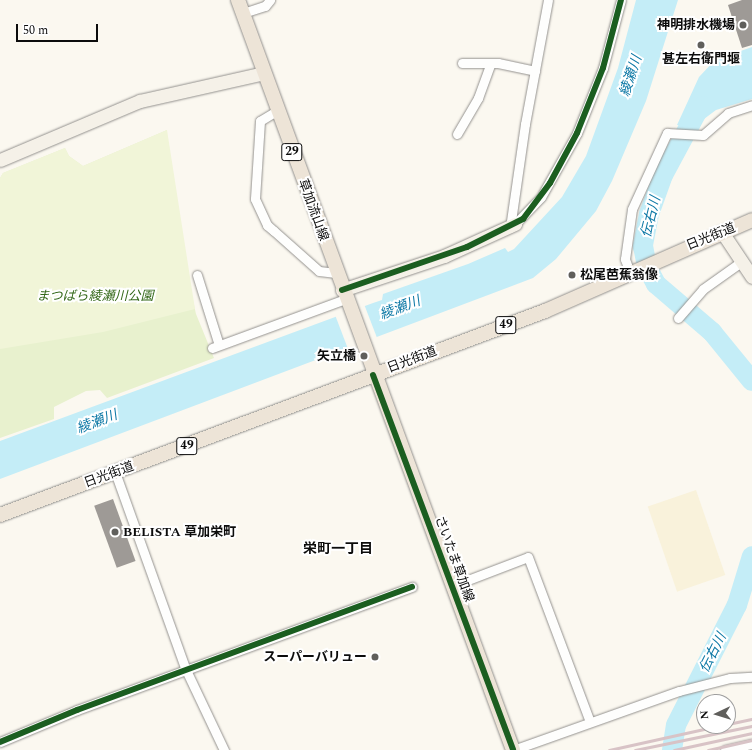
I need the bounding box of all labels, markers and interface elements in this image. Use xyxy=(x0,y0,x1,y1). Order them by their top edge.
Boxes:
scale bar xyxy=(18,16,100,42)
place label: 神明排水機場 xyxy=(657,17,735,33)
marker: 神明排水機場 xyxy=(738,20,748,30)
text: 50 m xyxy=(23,21,48,40)
marker: 甚左右衛門堰 xyxy=(696,40,706,50)
place label: 甚左右衛門堰 xyxy=(662,51,740,67)
water label: 綾瀬川 xyxy=(617,53,645,99)
road number: 29 xyxy=(281,142,303,162)
street label: 草加流山線 xyxy=(295,177,331,243)
water label: 伝右川 xyxy=(638,195,664,239)
street label: 日光街道 xyxy=(684,220,738,254)
place label: 松尾芭蕉翁像 xyxy=(580,267,658,283)
marker: 松尾芭蕉翁像 xyxy=(567,270,577,280)
park label: まつばら綾瀬川公園 xyxy=(37,288,153,304)
water label: 綾瀬川 xyxy=(377,293,423,323)
road number: 49 xyxy=(495,315,517,335)
street label: 日光街道 xyxy=(385,343,439,377)
place label: 矢立橋 xyxy=(317,348,356,364)
marker: 矢立橋 xyxy=(359,351,369,361)
water label: 綾瀬川 xyxy=(74,407,120,437)
road number: 49 xyxy=(176,436,198,456)
street label: 日光街道 xyxy=(82,459,136,491)
street label: さいたま草加線 xyxy=(431,514,477,604)
place label: BELISTA 草加栄町 xyxy=(123,524,236,540)
marker: BELISTA 草加栄町 xyxy=(110,527,120,537)
district label: 栄町一丁目 xyxy=(303,541,373,557)
water label: 伝右川 xyxy=(696,630,730,676)
place label: スーパーバリュー xyxy=(263,649,367,665)
marker: スーパーバリュー xyxy=(370,652,380,662)
north arrow xyxy=(696,694,736,734)
text: N xyxy=(696,710,713,720)

